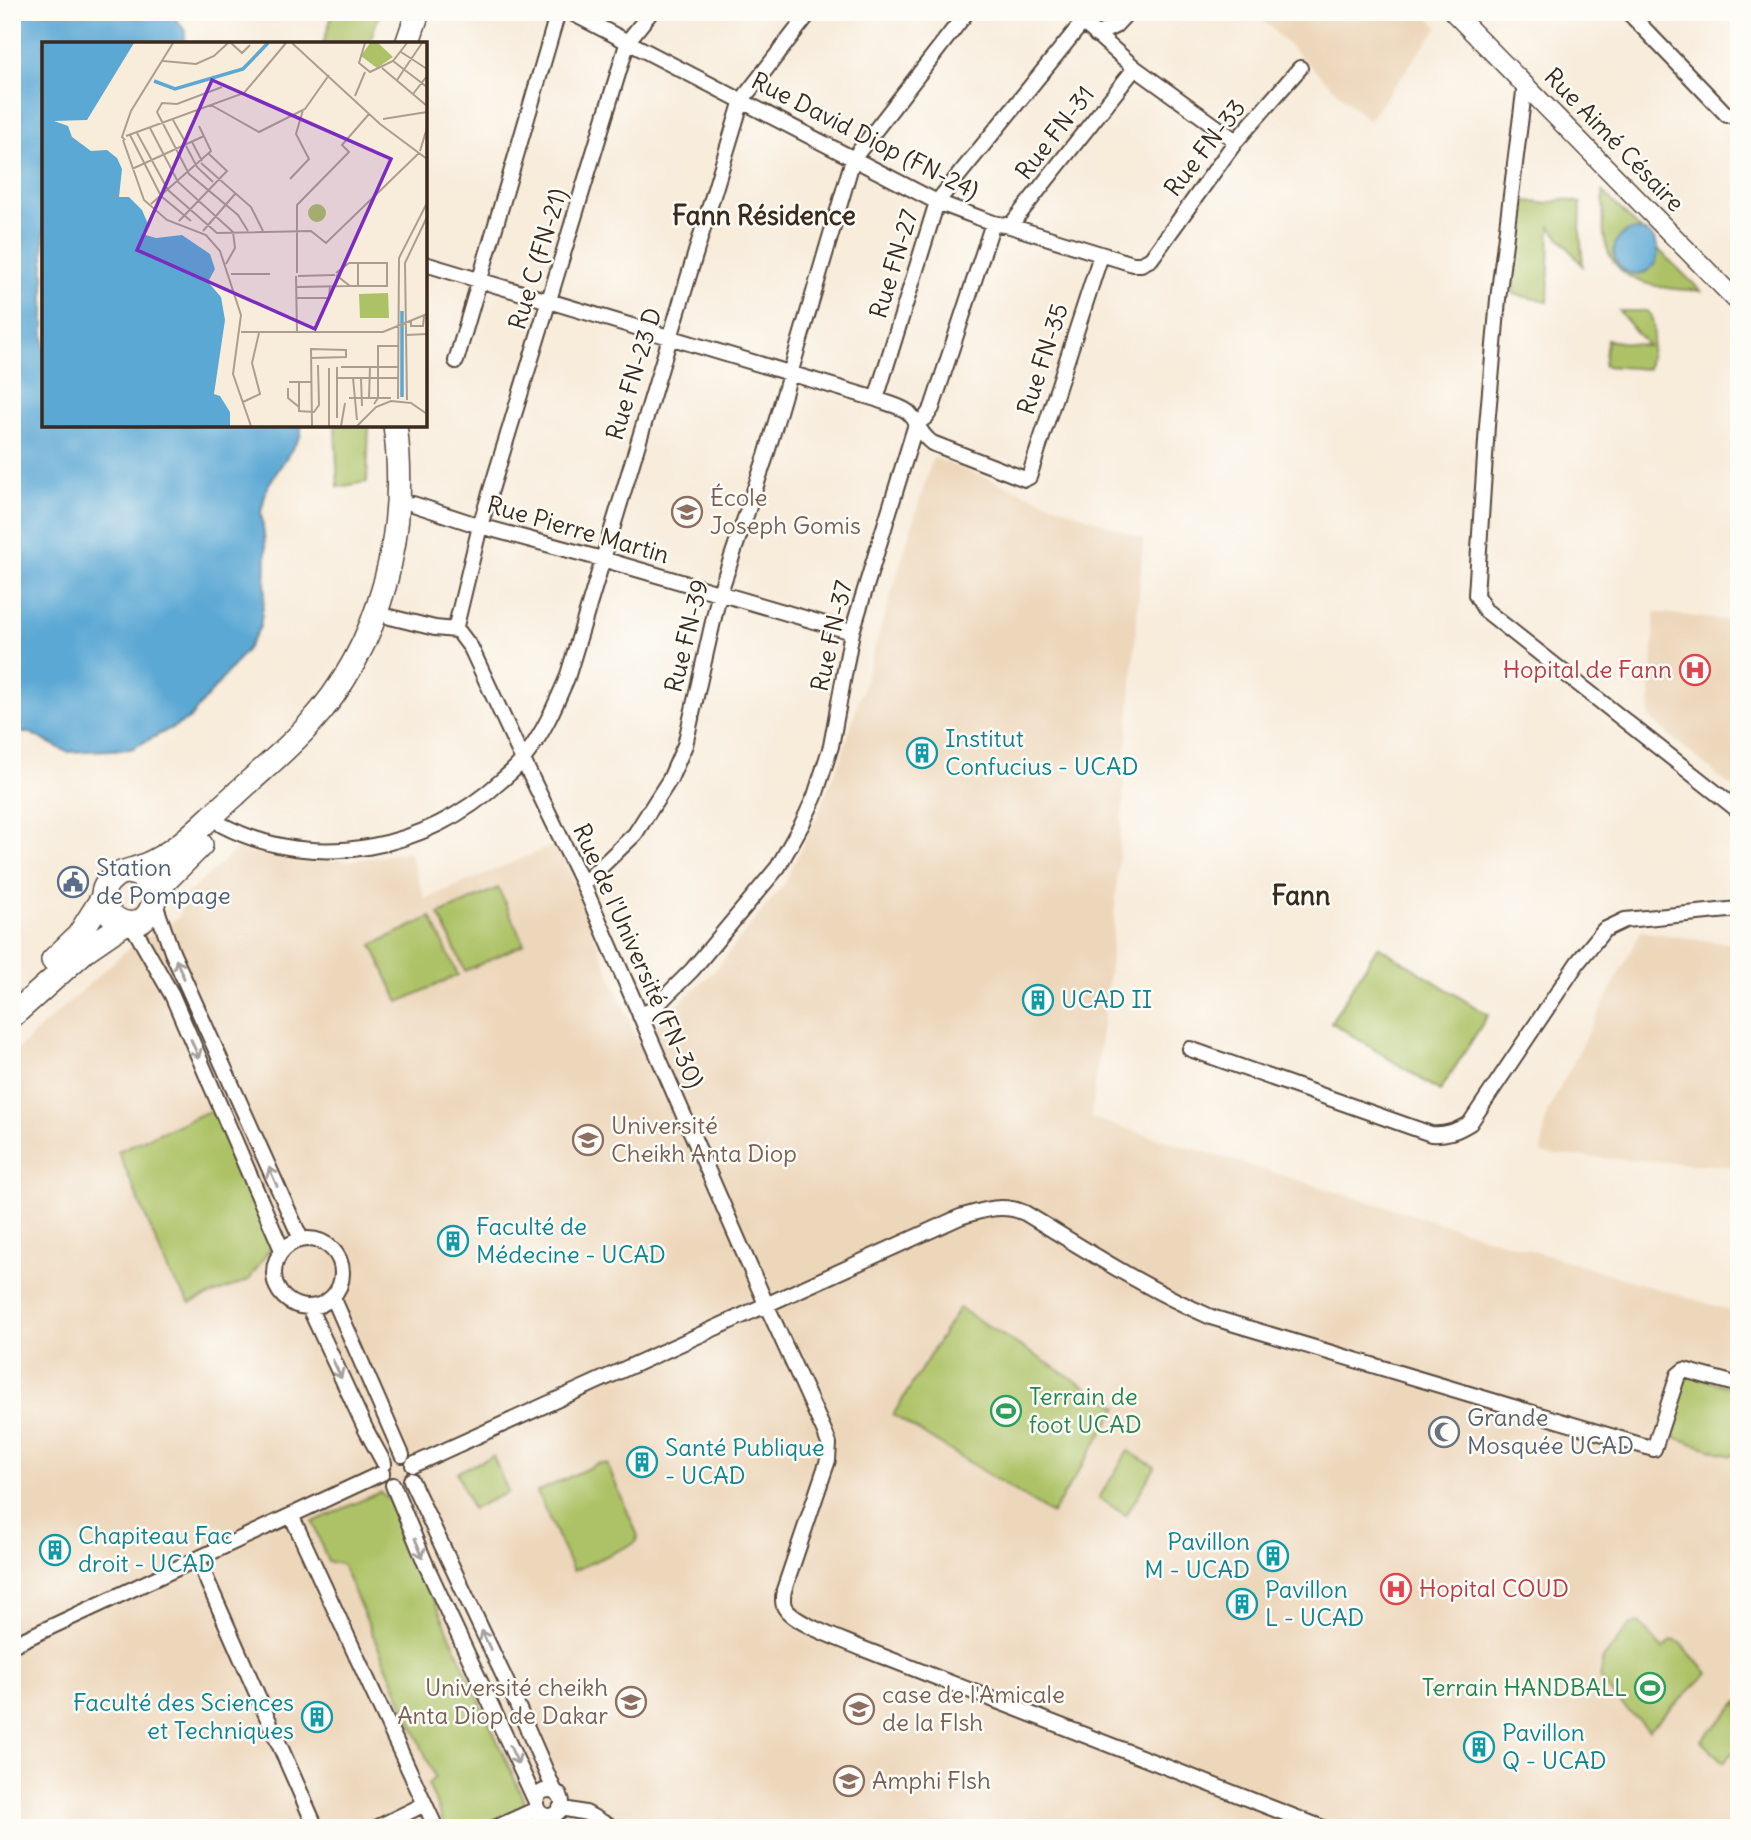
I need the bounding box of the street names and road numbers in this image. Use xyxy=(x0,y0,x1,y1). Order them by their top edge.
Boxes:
street label: Rue Aimé Césaire xyxy=(1539,61,1691,217)
street label: Rue David Diop (FN-24) xyxy=(747,65,984,205)
street label: Rue FN-31 xyxy=(1008,80,1100,185)
street label: Rue FN-33 xyxy=(1157,93,1251,202)
street label: Rue C (FN-21) xyxy=(501,184,573,333)
street label: Rue FN-27 xyxy=(862,205,924,322)
street label: Rue FN-35 xyxy=(1010,299,1074,418)
street label: Rue FN-23 D xyxy=(599,304,667,444)
street label: Rue Pierre Martin xyxy=(484,489,673,569)
street label: Rue FN-39 xyxy=(658,576,715,695)
street label: Rue FN-37 xyxy=(804,577,858,694)
street label: Rue de l'Université (FN-30) xyxy=(567,819,711,1092)

